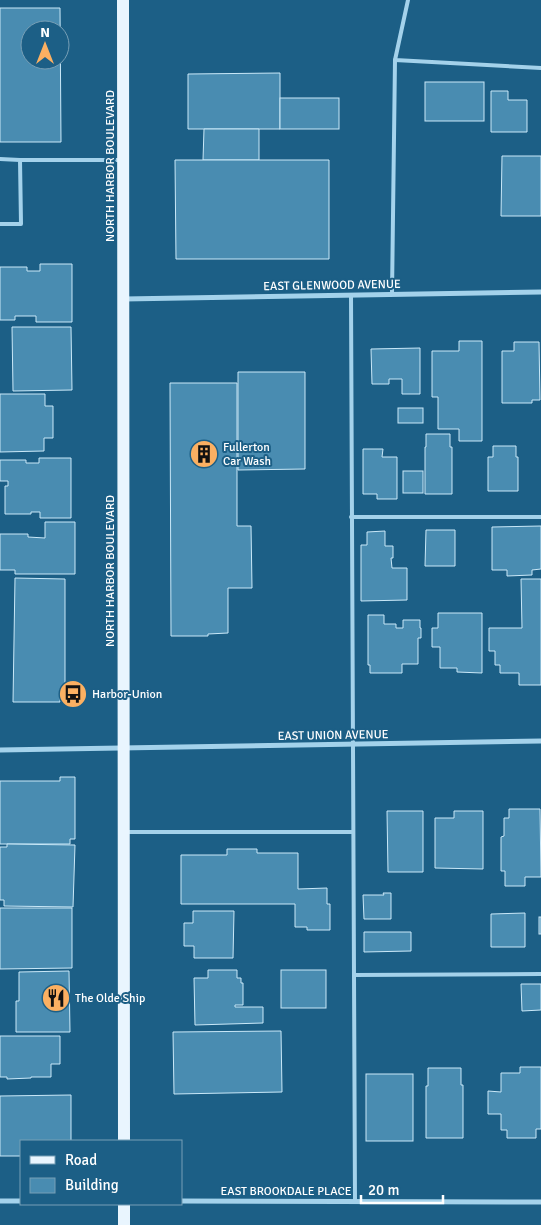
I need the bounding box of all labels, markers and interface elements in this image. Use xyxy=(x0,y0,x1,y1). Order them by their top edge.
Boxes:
north arrow xyxy=(20,20,70,70)
text: N xyxy=(40,24,50,41)
street label: NORTH HARBOR BOULEVARD xyxy=(103,90,118,242)
street label: EAST GLENWOOD AVENUE xyxy=(263,277,401,294)
building icon: Fullerton Car Wash xyxy=(189,439,219,469)
place label: Fullerton Car Wash xyxy=(223,440,271,469)
street label: NORTH HARBOR BOULEVARD xyxy=(103,495,118,647)
bus stop icon: Harbor-Union xyxy=(58,679,88,709)
place label: Harbor-Union xyxy=(92,687,162,702)
street label: EAST UNION AVENUE xyxy=(277,727,389,744)
restaurant icon: The Olde Ship xyxy=(41,983,71,1013)
place label: The Olde Ship xyxy=(75,991,145,1006)
legend xyxy=(20,1140,182,1205)
text: Road xyxy=(65,1151,97,1169)
scale bar xyxy=(361,1172,444,1204)
text: Building xyxy=(65,1176,119,1194)
text: 20 m xyxy=(368,1181,399,1199)
street label: EAST BROOKDALE PLACE xyxy=(221,1184,352,1199)

